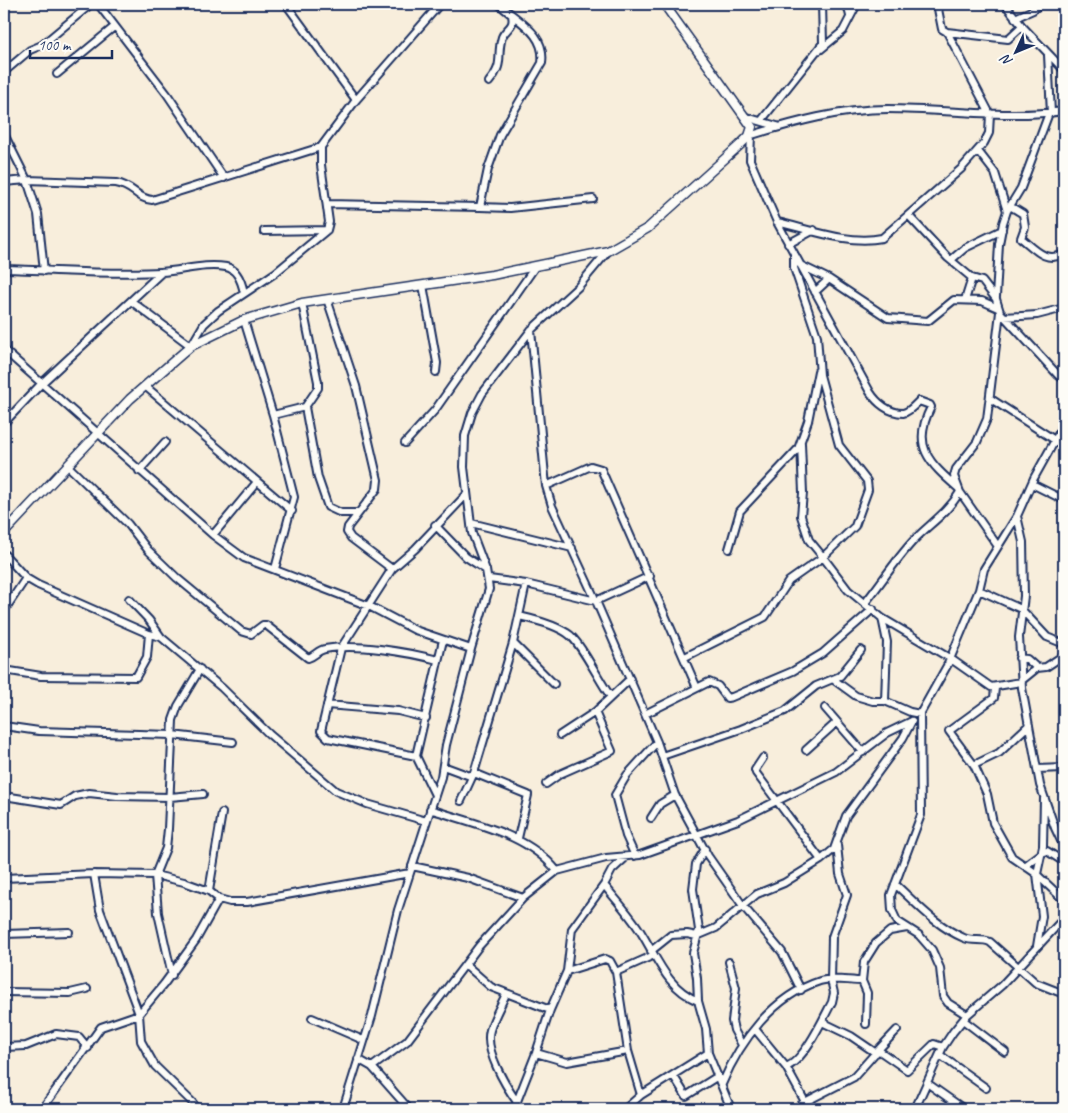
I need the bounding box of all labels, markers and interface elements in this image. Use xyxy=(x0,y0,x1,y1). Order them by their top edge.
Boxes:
scale bar xyxy=(30,28,112,60)
north arrow xyxy=(990,28,1040,78)
text: 100 m xyxy=(38,36,72,55)
text: N xyxy=(996,50,1016,70)

